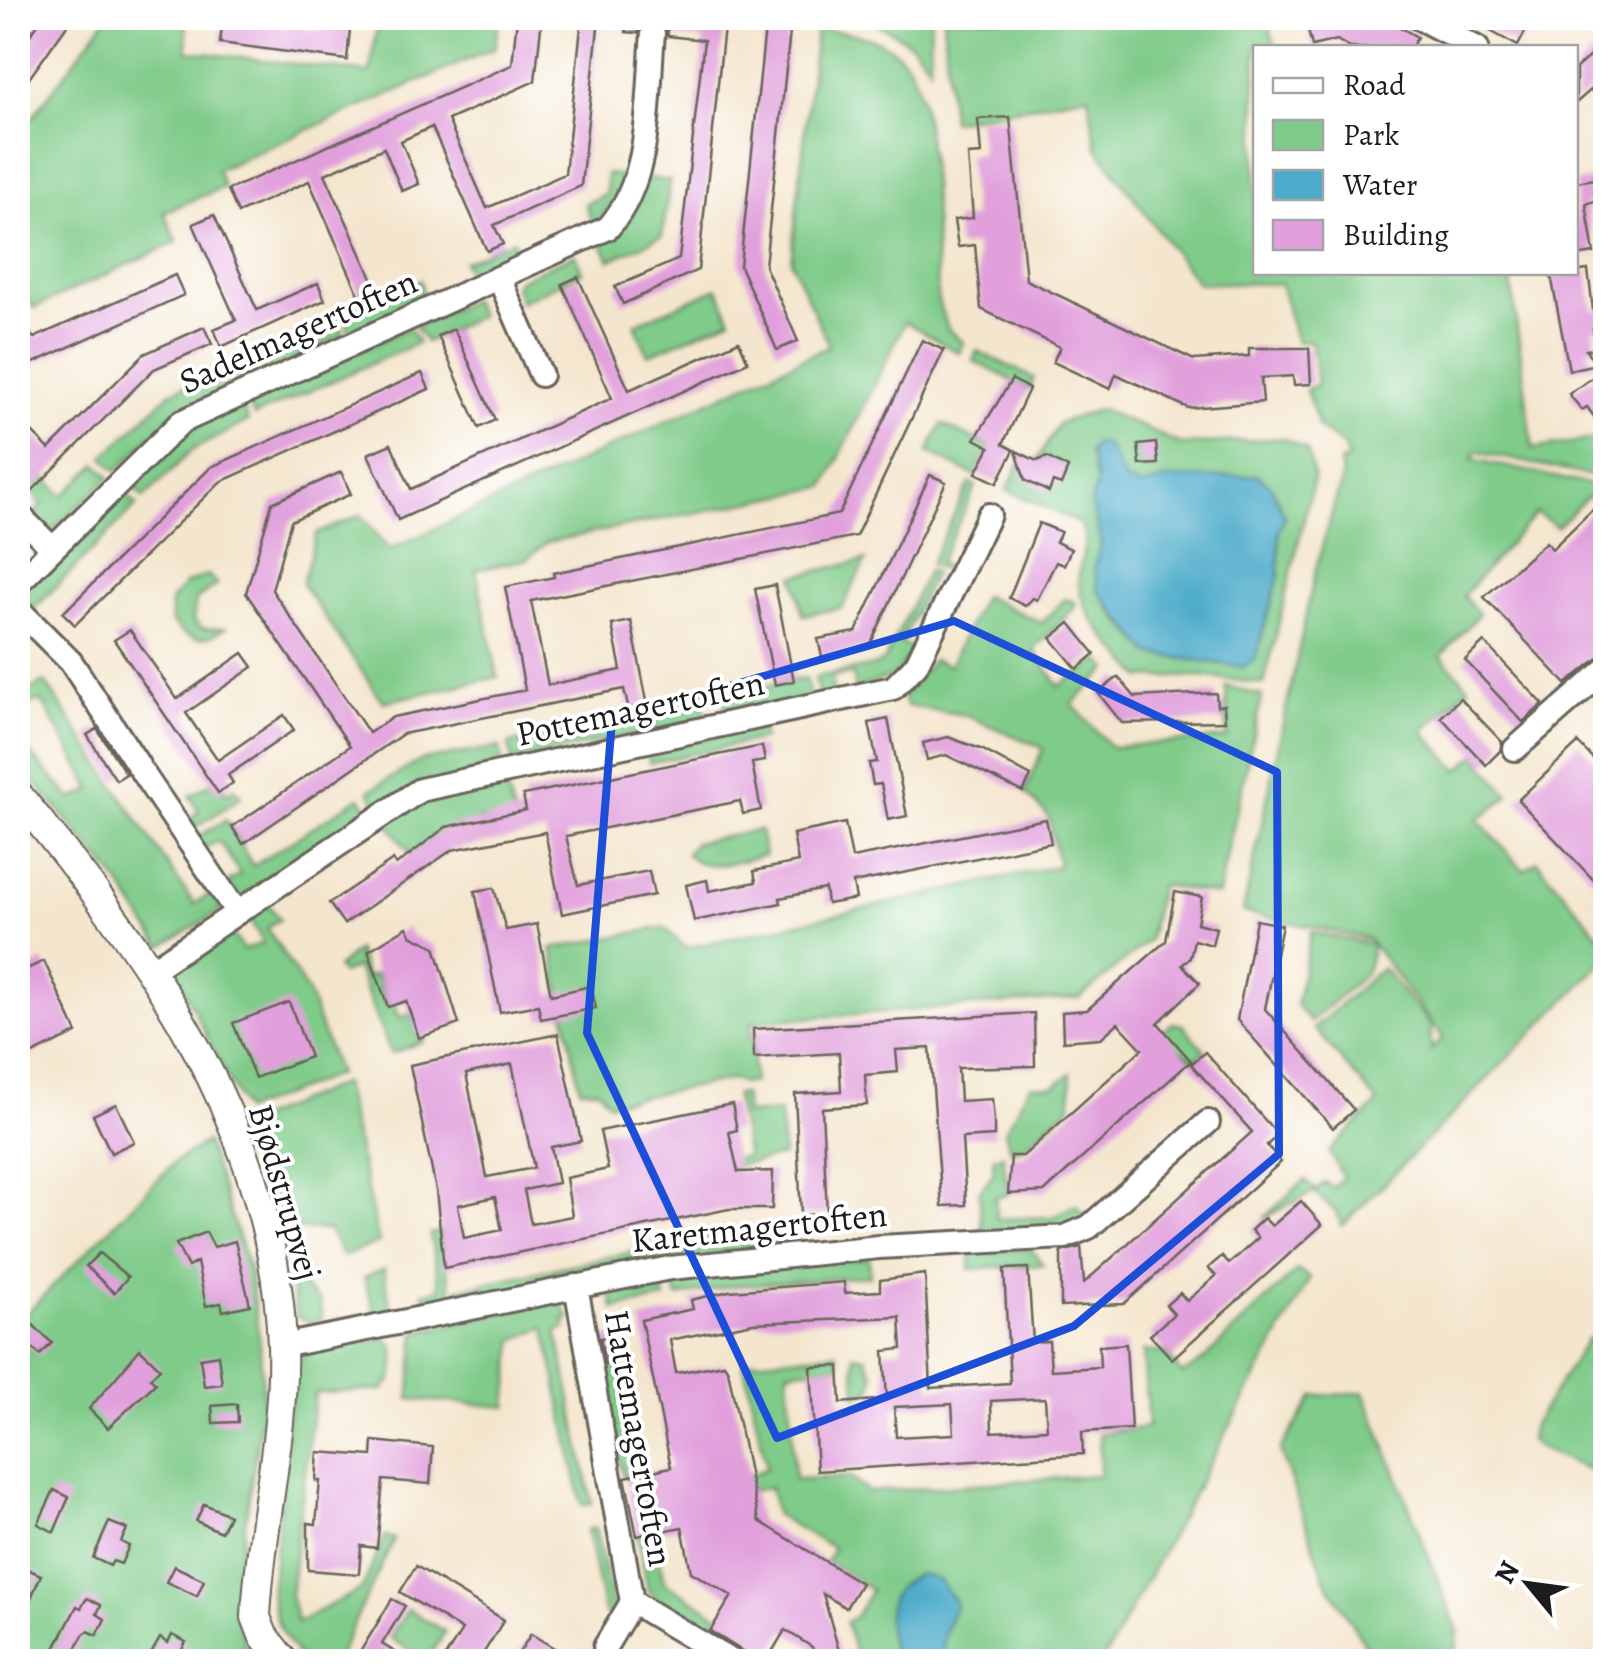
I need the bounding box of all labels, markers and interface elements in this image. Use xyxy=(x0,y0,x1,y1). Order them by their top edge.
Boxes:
legend xyxy=(1253,45,1578,275)
text: Road xyxy=(1343,65,1406,105)
text: Park xyxy=(1343,115,1399,155)
text: Water xyxy=(1342,165,1417,205)
text: Building xyxy=(1343,215,1449,255)
street label: Sadelmagertoften xyxy=(171,257,425,405)
street label: Pottemagertoften xyxy=(511,658,769,758)
street label: Bjødstrupvej xyxy=(237,1098,333,1286)
street label: Karetmagertoften xyxy=(629,1190,889,1264)
street label: Hattemagertoften xyxy=(593,1306,685,1570)
north arrow xyxy=(1478,1534,1578,1634)
text: N xyxy=(1485,1554,1529,1590)

